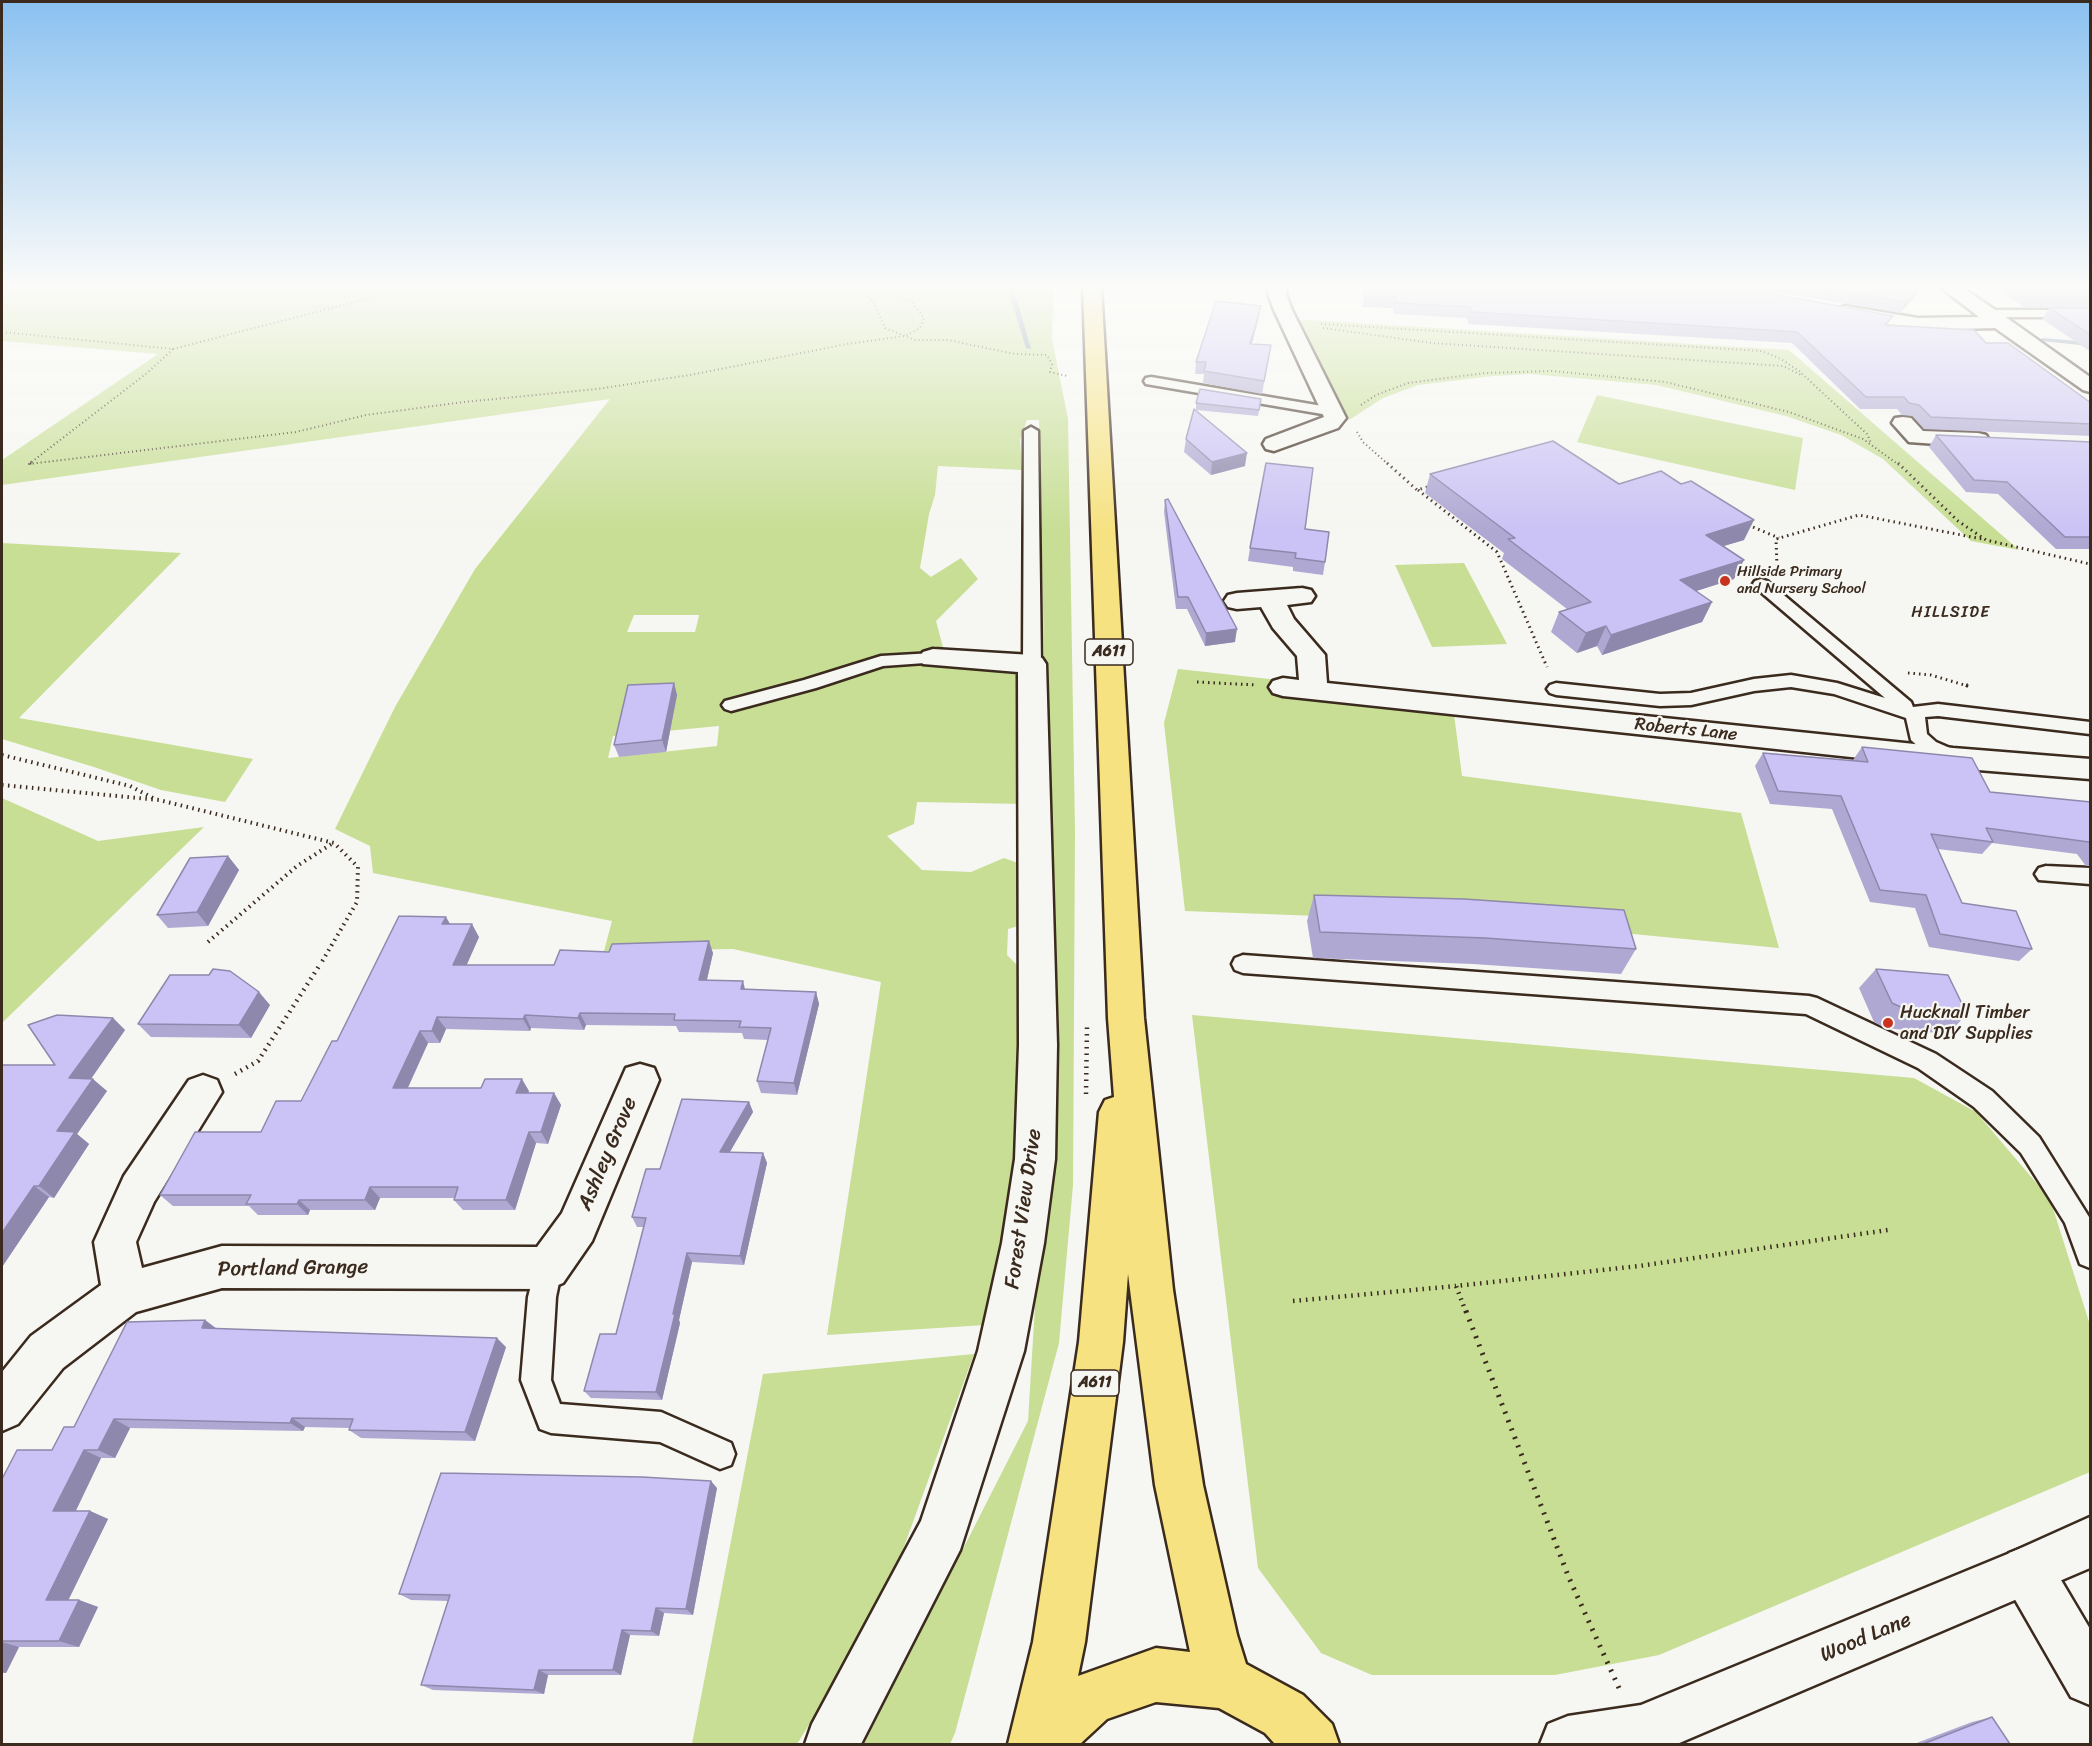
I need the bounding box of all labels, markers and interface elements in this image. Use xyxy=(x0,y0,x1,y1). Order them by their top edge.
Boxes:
place label: Hillside Primary and Nursery School xyxy=(1737,563,1866,598)
marker: Hillside Primary and Nursery School xyxy=(1718,574,1732,588)
district label: HILLSIDE xyxy=(1912,603,1990,623)
road number: A611 xyxy=(1085,639,1133,665)
street label: Roberts Lane xyxy=(1634,714,1738,746)
place label: Hucknall Timber and DIY Supplies xyxy=(1900,1002,2032,1044)
marker: Hucknall Timber and DIY Supplies xyxy=(1881,1016,1895,1030)
street label: Ashley Grove xyxy=(573,1094,643,1214)
street label: Forest View Drive xyxy=(1000,1127,1048,1291)
street label: Portland Grange xyxy=(218,1255,368,1283)
road number: A611 xyxy=(1071,1370,1119,1396)
street label: Wood Lane xyxy=(1817,1608,1915,1668)

